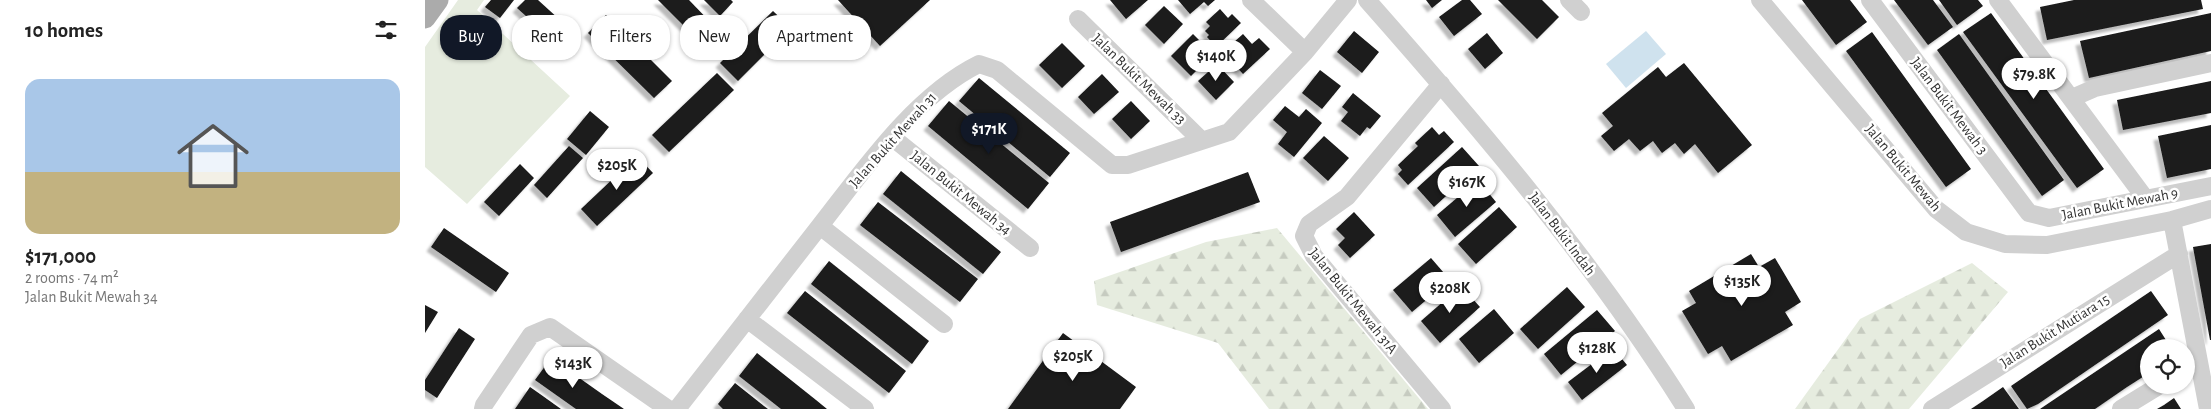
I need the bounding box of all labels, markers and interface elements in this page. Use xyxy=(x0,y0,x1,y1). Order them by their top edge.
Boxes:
chip: Buy xyxy=(440,15,502,60)
chip: Rent xyxy=(512,15,581,60)
chip: Filters xyxy=(591,15,670,60)
chip: New xyxy=(680,15,748,60)
chip: Apartment xyxy=(758,15,871,60)
icon: filters xyxy=(372,16,400,44)
text: 10 homes xyxy=(25,20,103,41)
street label: Jalan Bukit Mewah 33 xyxy=(1089,31,1189,127)
pin: $140K xyxy=(1181,39,1251,82)
text: $140K xyxy=(1197,48,1235,64)
street label: Jalan Bukit Mewah 3 xyxy=(1908,55,1990,157)
pin: $79.8K xyxy=(1993,58,2075,100)
text: $79.8K xyxy=(2013,66,2055,82)
street label: Jalan Bukit Mewah 31 xyxy=(847,90,939,190)
icon: home xyxy=(168,111,258,201)
pin: $171K xyxy=(954,112,1024,155)
text: $171K xyxy=(972,121,1006,137)
street label: Jalan Bukit Mewah xyxy=(1862,122,1944,214)
pin: $205K xyxy=(582,148,652,191)
street label: Jalan Bukit Mewah 34 xyxy=(908,148,1014,238)
text: $205K xyxy=(597,157,637,173)
pin: $167K xyxy=(1432,166,1502,208)
text: $167K xyxy=(1449,174,1485,190)
street label: Jalan Bukit Mewah 9 xyxy=(2061,185,2179,223)
street label: Jalan Bukit Indah xyxy=(1526,190,1598,278)
street label: Jalan Bukit Mewah 31A xyxy=(1306,245,1400,357)
text: $171,000 xyxy=(25,246,96,267)
pin: $135K xyxy=(1707,264,1777,307)
text: 2 rooms · 74 m² xyxy=(25,270,119,286)
pin: $208K xyxy=(1415,272,1485,314)
text: $135K xyxy=(1724,273,1760,289)
text: $208K xyxy=(1430,280,1470,296)
text: Jalan Bukit Mewah 34 xyxy=(25,289,158,305)
street label: Jalan Bukit Mutiara 15 xyxy=(1998,291,2112,371)
pin: $128K xyxy=(1562,332,1632,374)
map controls xyxy=(2140,339,2195,394)
button: locate xyxy=(2140,339,2195,394)
pin: $205K xyxy=(1038,340,1108,382)
text: $128K xyxy=(1578,340,1616,356)
pin: $143K xyxy=(538,346,608,389)
text: $205K xyxy=(1053,348,1093,364)
text: $143K xyxy=(554,355,592,371)

